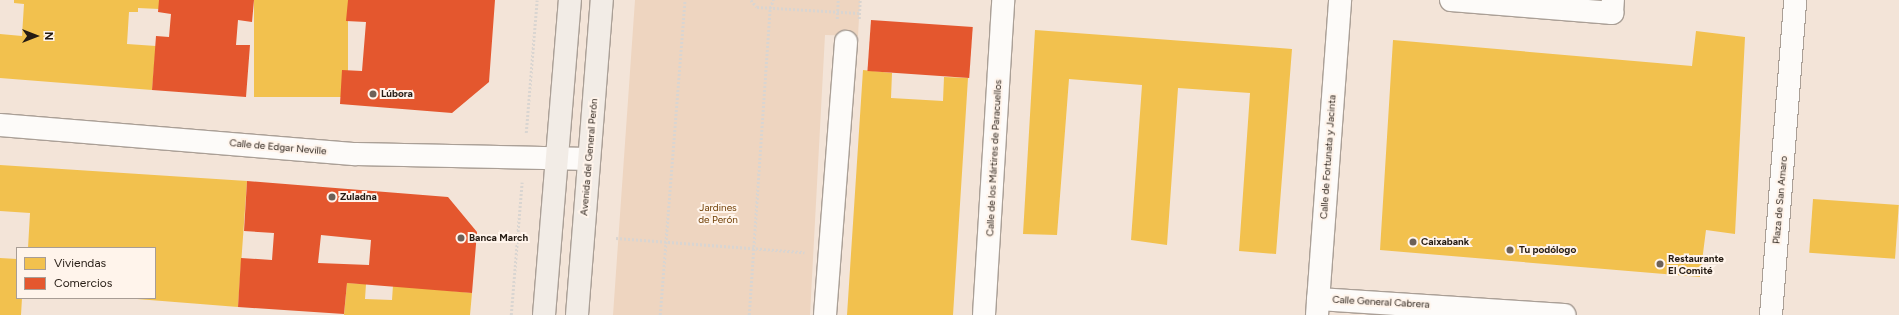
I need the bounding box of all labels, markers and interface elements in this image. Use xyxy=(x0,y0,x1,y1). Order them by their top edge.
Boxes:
north arrow xyxy=(16,16,56,56)
text: N xyxy=(42,32,55,40)
street label: Calle de los Mártires de Paracuellos xyxy=(984,79,1004,237)
place label: Lúbora xyxy=(381,88,413,100)
marker: Lúbora xyxy=(368,89,378,99)
street label: Calle de Fortunata y Jacinta xyxy=(1318,94,1338,220)
street label: Avenida del General Perón xyxy=(578,98,600,216)
street label: Calle de Edgar Neville xyxy=(229,137,327,157)
street label: Plaza de San Amaro xyxy=(1770,156,1790,244)
place label: Zuladna xyxy=(340,191,377,203)
marker: Zuladna xyxy=(327,192,337,202)
park label: Jardines de Perón xyxy=(698,201,738,224)
place label: Banca March xyxy=(469,232,528,244)
marker: Banca March xyxy=(456,233,466,243)
place label: Caixabank xyxy=(1421,236,1469,248)
marker: Caixabank xyxy=(1408,237,1418,247)
marker: Tu podólogo xyxy=(1504,244,1516,256)
place label: Tu podólogo xyxy=(1519,244,1576,256)
legend xyxy=(16,247,156,299)
place label: Restaurante El Comité xyxy=(1668,252,1724,276)
text: Viviendas xyxy=(54,256,106,270)
marker: Restaurante El Comité xyxy=(1655,259,1665,269)
text: Comercios xyxy=(54,276,112,290)
street label: Calle General Cabrera xyxy=(1332,293,1430,311)

